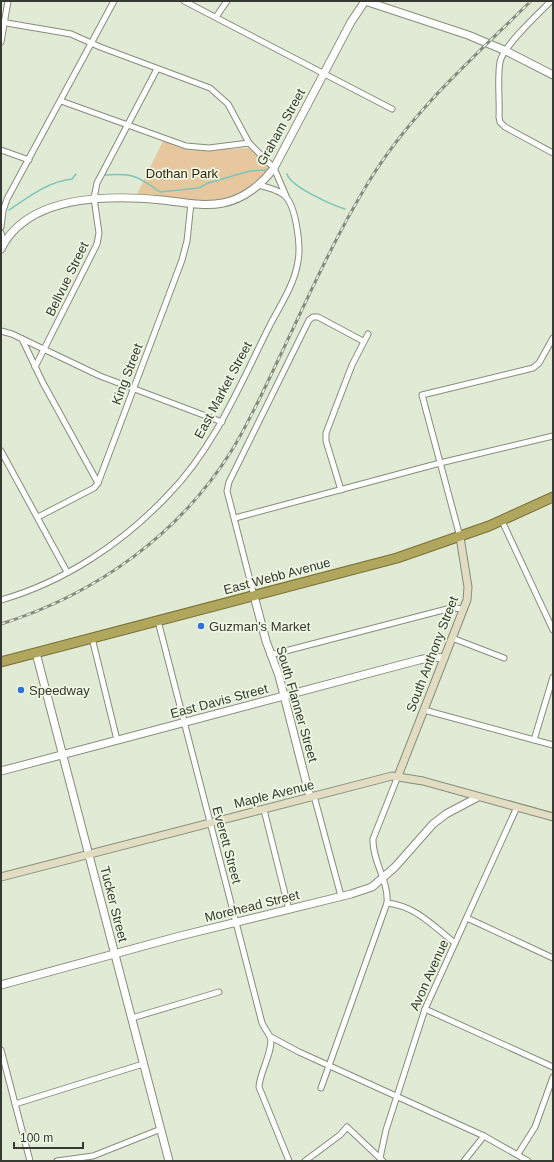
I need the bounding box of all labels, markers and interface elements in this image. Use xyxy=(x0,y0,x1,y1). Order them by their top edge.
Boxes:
street label: Graham Street xyxy=(254,86,308,168)
park label: Dothan Park xyxy=(146,166,219,181)
street label: Bellvue Street xyxy=(43,239,92,319)
street label: East Market Street xyxy=(191,339,255,441)
street label: King Street xyxy=(108,341,146,407)
street label: East Webb Avenue xyxy=(222,555,332,597)
street label: South Anthony Street xyxy=(403,594,461,714)
place label: Guzman's Market xyxy=(209,619,311,634)
marker: Guzman's Market xyxy=(196,621,206,631)
street label: South Flanner Street xyxy=(273,644,321,764)
street label: East Davis Street xyxy=(169,681,270,721)
place label: Speedway xyxy=(29,683,90,698)
marker: Speedway xyxy=(16,685,26,695)
street label: Maple Avenue xyxy=(232,777,316,811)
street label: Everett Street xyxy=(209,805,245,886)
street label: Tucker Street xyxy=(97,865,131,944)
street label: Morehead Street xyxy=(203,887,301,925)
street label: Avon Avenue xyxy=(407,937,451,1013)
scale bar xyxy=(14,1124,83,1150)
text: 100 m xyxy=(20,1131,53,1145)

